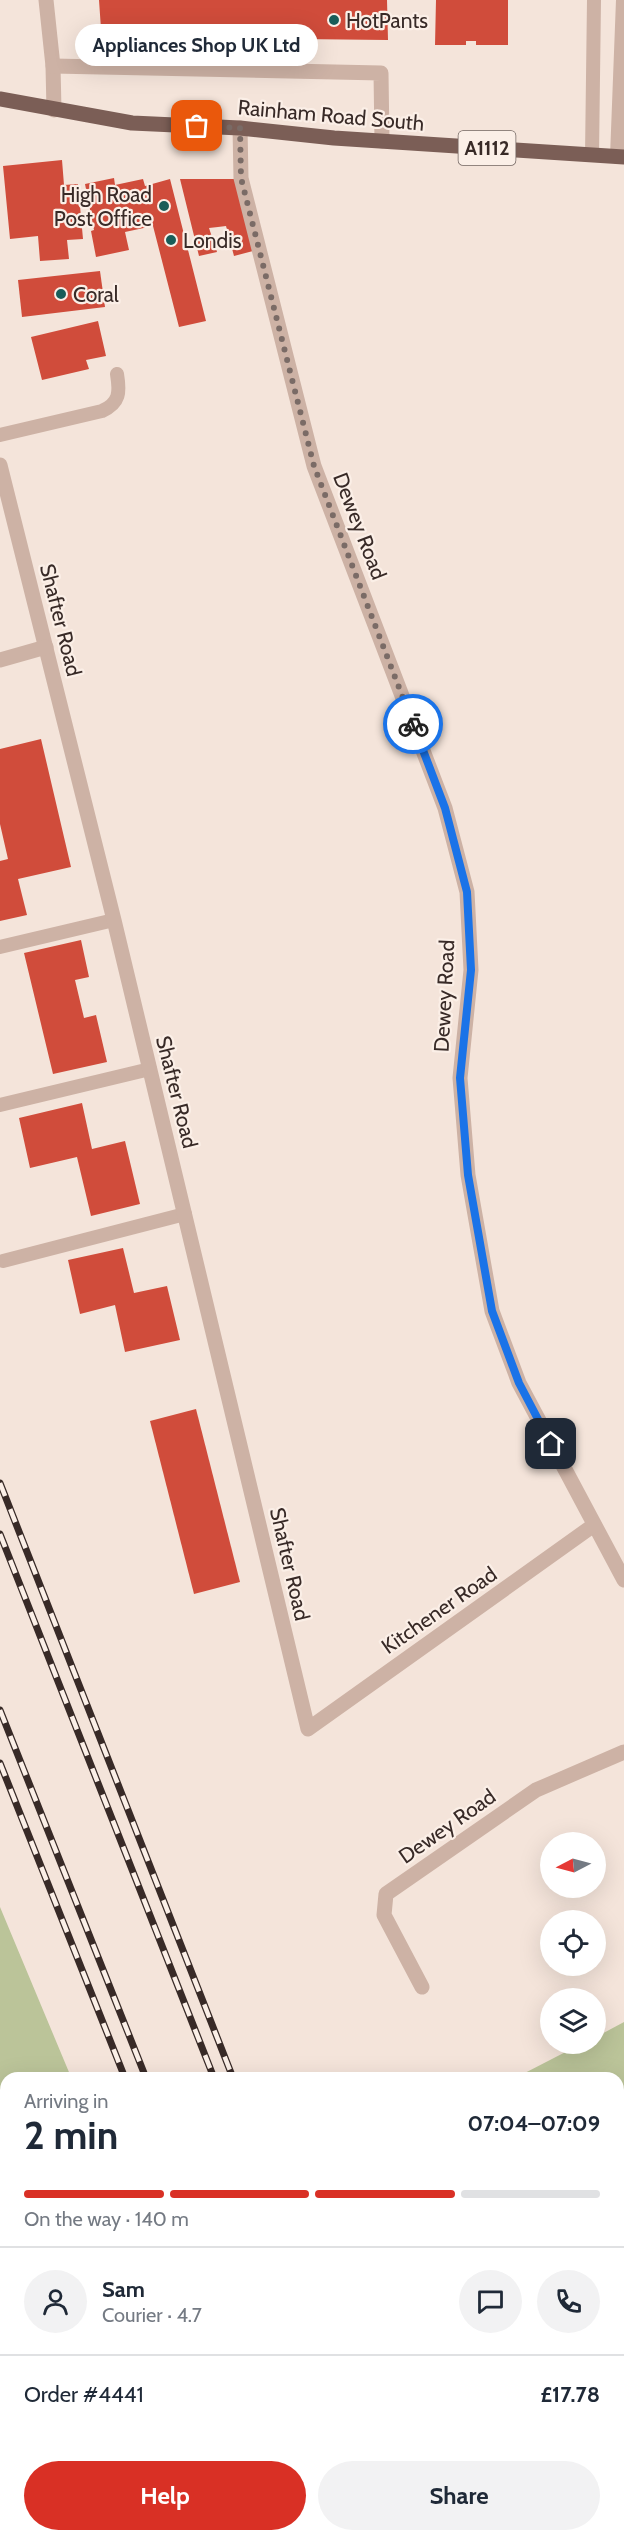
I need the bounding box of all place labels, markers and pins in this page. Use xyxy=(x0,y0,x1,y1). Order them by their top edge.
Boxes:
place label: HotPants xyxy=(346,8,428,33)
marker: HotPants xyxy=(327,13,341,27)
callout: Appliances Shop UK Ltd xyxy=(76,24,318,66)
pin xyxy=(171,100,222,151)
place label: High Road Post Office xyxy=(54,182,152,231)
marker: High Road Post Office xyxy=(157,199,171,213)
place label: Londis xyxy=(183,228,242,253)
marker: Londis xyxy=(164,233,178,247)
place label: Coral xyxy=(73,282,119,307)
marker: Coral xyxy=(54,287,68,301)
pin xyxy=(525,1418,576,1469)

